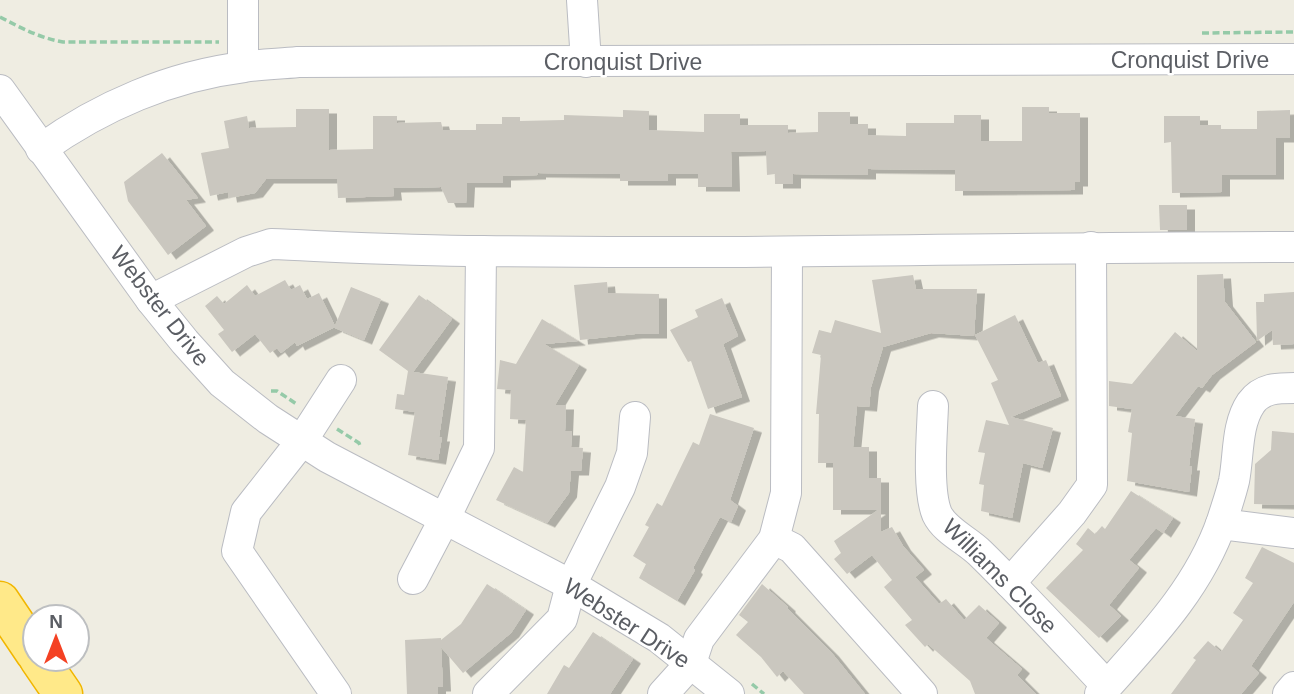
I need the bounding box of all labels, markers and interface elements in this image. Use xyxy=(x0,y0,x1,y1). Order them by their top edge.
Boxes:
street label: Cronquist Drive xyxy=(1111,47,1269,73)
street label: Cronquist Drive xyxy=(544,49,702,75)
street label: Webster Drive xyxy=(105,241,215,371)
street label: Williams Close xyxy=(937,513,1063,639)
street label: Webster Drive xyxy=(559,573,695,673)
north arrow xyxy=(21,603,91,673)
text: N xyxy=(49,611,63,632)

